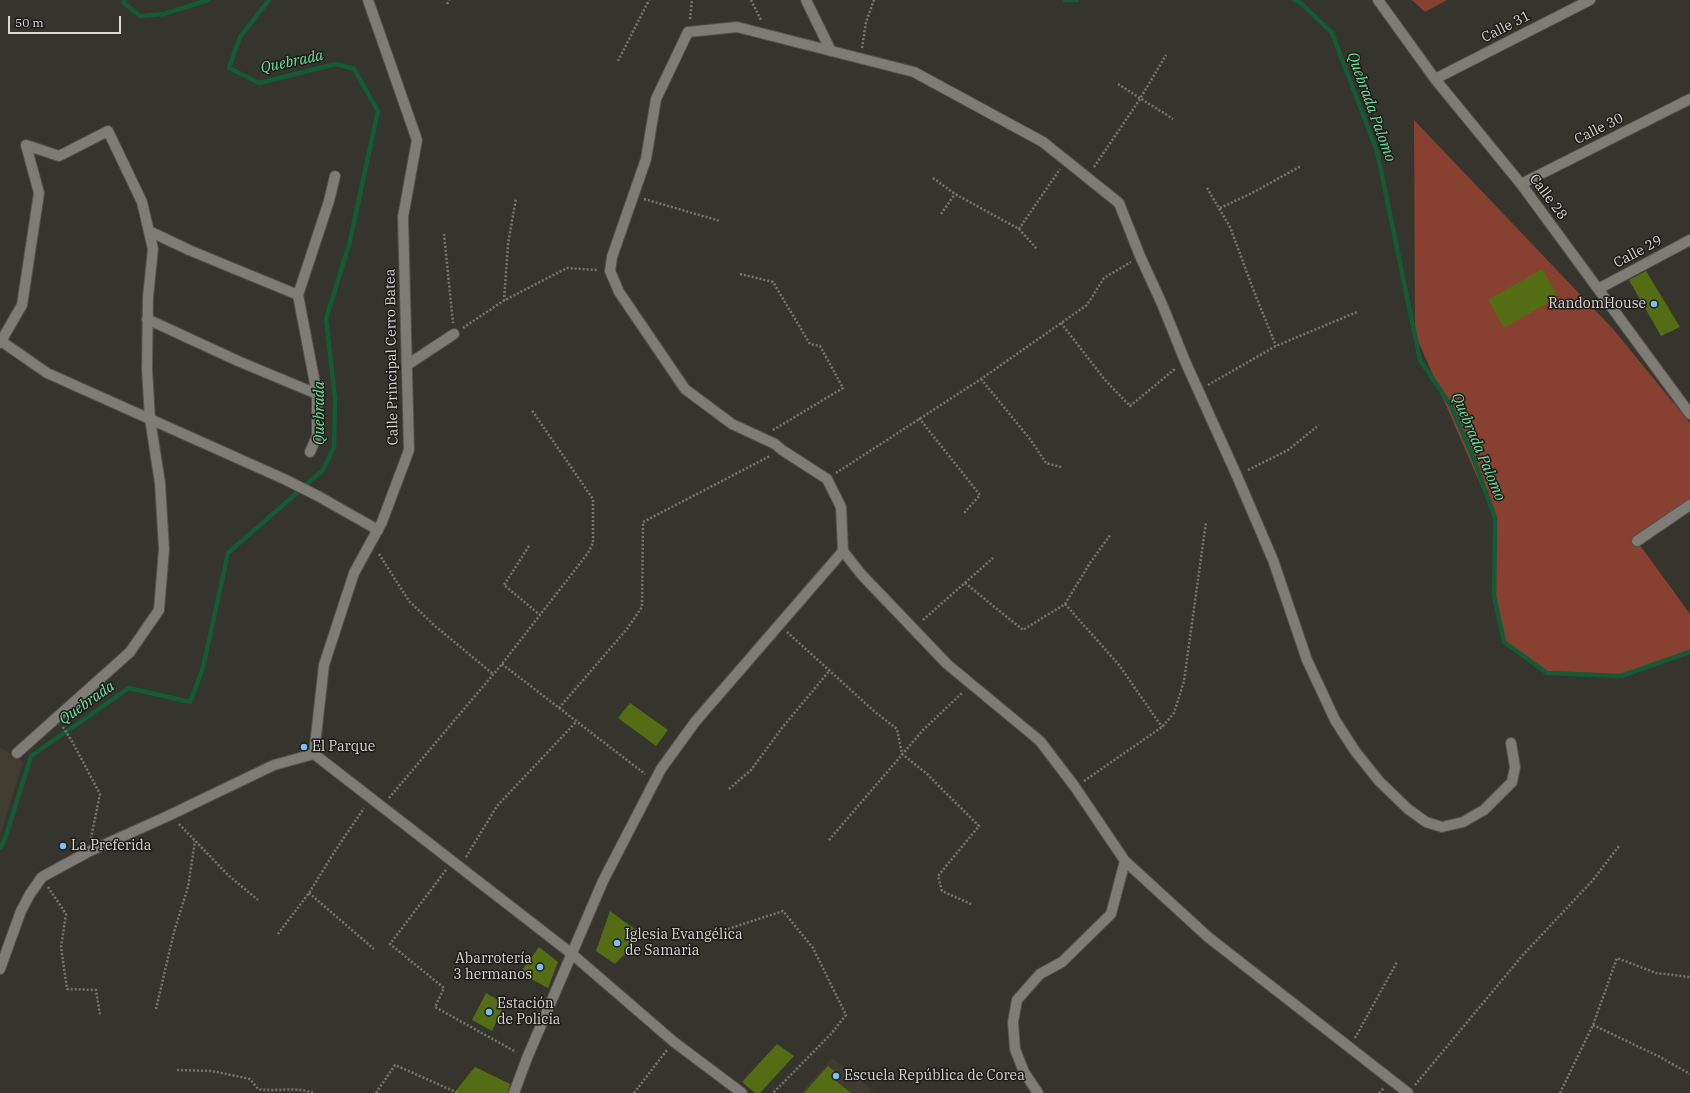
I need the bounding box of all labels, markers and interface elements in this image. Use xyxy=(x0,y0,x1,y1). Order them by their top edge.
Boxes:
scale bar xyxy=(10,8,123,34)
street label: Calle 31 xyxy=(1479,8,1533,46)
text: 50 m xyxy=(15,15,44,30)
water label: Quebrada xyxy=(259,47,325,77)
water label: Quebrada Palomo xyxy=(1343,50,1399,164)
street label: Calle 30 xyxy=(1572,110,1626,148)
street label: Calle 28 xyxy=(1525,171,1571,223)
street label: Calle 29 xyxy=(1611,232,1665,272)
street label: Calle Principal Cerro Batea xyxy=(382,269,402,445)
place label: RandomHouse xyxy=(1548,296,1646,312)
marker: RandomHouse xyxy=(1649,299,1659,309)
water label: Quebrada xyxy=(311,381,329,445)
water label: Quebrada Palomo xyxy=(1447,390,1509,504)
water label: Quebrada xyxy=(56,677,118,729)
place label: El Parque xyxy=(312,739,375,755)
marker: El Parque xyxy=(299,742,309,752)
place label: La Preferida xyxy=(71,838,151,854)
marker: La Preferida xyxy=(58,841,68,851)
place label: Iglesia Evangélica de Samaria xyxy=(625,927,743,960)
marker: Iglesia Evangélica de Samaria xyxy=(612,938,622,948)
place label: Abarrotería 3 hermanos xyxy=(453,951,532,984)
marker: Abarrotería 3 hermanos xyxy=(535,962,545,972)
place label: Estación de Policia xyxy=(497,996,561,1028)
marker: Estación de Policia xyxy=(484,1007,494,1017)
place label: Escuela República de Corea xyxy=(844,1068,1025,1084)
marker: Escuela República de Corea xyxy=(831,1071,841,1081)

